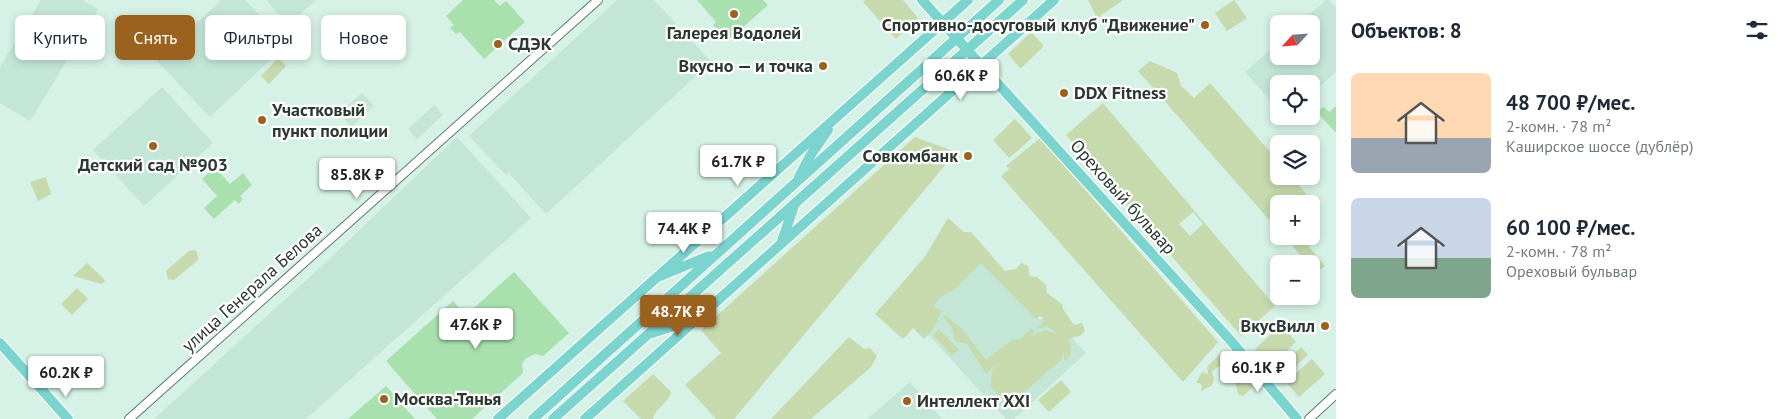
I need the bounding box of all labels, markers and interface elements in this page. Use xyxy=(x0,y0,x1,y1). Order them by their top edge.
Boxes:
marker: Галерея Водолей xyxy=(728,8,740,20)
place label: Спортивно-досуговый клуб "Движение" xyxy=(882,13,1195,36)
chip: Купить xyxy=(15,15,105,60)
chip: Снять xyxy=(115,15,195,60)
chip: Фильтры xyxy=(205,15,311,60)
chip: Новое xyxy=(321,15,406,60)
north arrow xyxy=(1270,15,1320,65)
map controls xyxy=(1270,15,1320,305)
icon: filters xyxy=(1743,16,1771,44)
text: Объектов: 8 xyxy=(1351,17,1462,44)
marker: Спортивно-досуговый клуб "Движение" xyxy=(1199,19,1211,31)
place label: Галерея Водолей xyxy=(667,21,801,44)
place label: СДЭК xyxy=(508,32,552,55)
marker: СДЭК xyxy=(492,38,504,50)
place label: Вкусно — и точка xyxy=(679,54,813,77)
pin: 60.6K ₽ xyxy=(915,58,1007,101)
marker: Вкусно — и точка xyxy=(817,60,829,72)
text: 60.6K ₽ xyxy=(934,65,988,85)
button: locate xyxy=(1270,75,1320,125)
place label: DDX Fitness xyxy=(1074,81,1167,104)
marker: DDX Fitness xyxy=(1058,87,1070,99)
text: 48 700 ₽/мес. xyxy=(1506,89,1635,116)
icon: home xyxy=(1391,93,1451,153)
place label: Участковый пункт полиции xyxy=(271,98,388,142)
marker: Участковый пункт полиции xyxy=(256,114,268,126)
text: 2-комн. · 78 m² xyxy=(1506,116,1612,136)
street label: Ореховый бульвар xyxy=(1065,134,1181,259)
button: layers xyxy=(1270,135,1320,185)
text: Каширское шоссе (дублёр) xyxy=(1506,136,1693,156)
marker: Детский сад №903 xyxy=(147,140,159,152)
pin: 61.7K ₽ xyxy=(692,144,784,187)
place label: Совкомбанк xyxy=(863,144,958,167)
marker: Совкомбанк xyxy=(962,150,974,162)
text: 61.7K ₽ xyxy=(711,151,765,171)
place label: Детский сад №903 xyxy=(78,153,228,176)
pin: 85.8K ₽ xyxy=(311,158,403,200)
text: 85.8K ₽ xyxy=(330,164,384,184)
button: + xyxy=(1270,195,1320,245)
pin: 74.4K ₽ xyxy=(638,212,730,254)
text: 60 100 ₽/мес. xyxy=(1506,214,1635,241)
street label: улица Генерала Белова xyxy=(177,218,327,357)
text: 74.4K ₽ xyxy=(657,218,711,238)
icon: home xyxy=(1391,218,1451,278)
text: 2-комн. · 78 m² xyxy=(1506,241,1612,261)
button: − xyxy=(1270,255,1320,305)
text: Ореховый бульвар xyxy=(1506,261,1637,281)
pin: 48.7K ₽ xyxy=(632,294,724,337)
text: 48.7K ₽ xyxy=(651,301,705,321)
pin: 47.6K ₽ xyxy=(430,308,522,350)
text: 47.6K ₽ xyxy=(450,314,502,334)
place label: ВкусВилл xyxy=(1241,314,1315,337)
marker: ВкусВилл xyxy=(1319,320,1331,332)
pin: 60.1K ₽ xyxy=(1212,350,1304,393)
pin: 60.2K ₽ xyxy=(20,356,112,398)
text: 60.1K ₽ xyxy=(1231,357,1285,377)
text: 60.2K ₽ xyxy=(39,362,93,382)
place label: Москва-Тянья xyxy=(394,387,501,410)
place label: Интеллект XXI xyxy=(917,389,1030,412)
marker: Москва-Тянья xyxy=(378,393,390,405)
marker: Интеллект XXI xyxy=(901,395,913,407)

